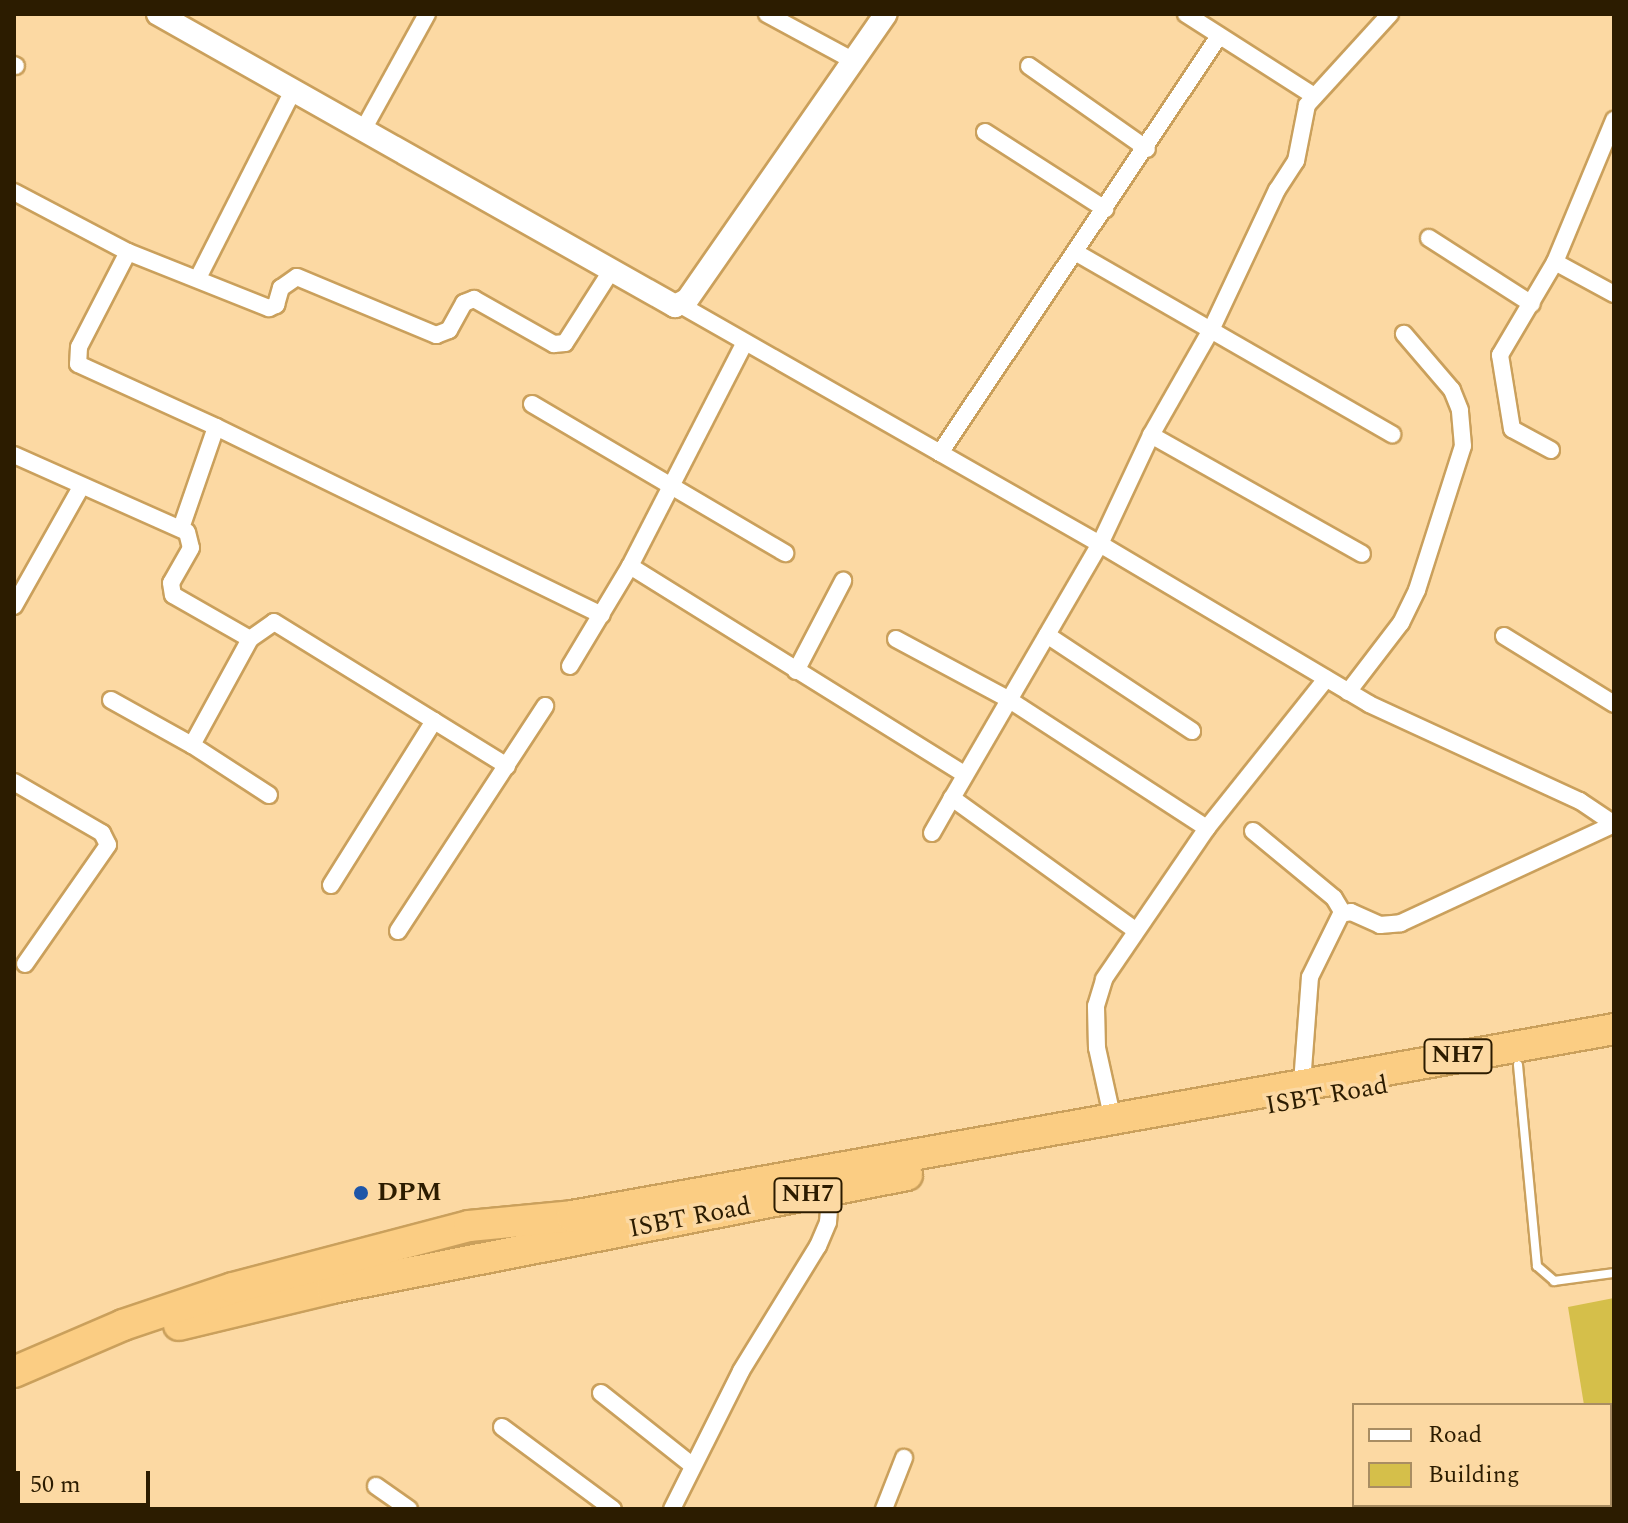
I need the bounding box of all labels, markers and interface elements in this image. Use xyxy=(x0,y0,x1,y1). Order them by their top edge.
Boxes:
road number: NH7 xyxy=(1422,1036,1494,1076)
street label: ISBT Road xyxy=(1263,1070,1391,1122)
road number: NH7 xyxy=(772,1175,844,1215)
place label: DPM xyxy=(377,1177,442,1209)
marker: DPM xyxy=(352,1184,370,1202)
street label: ISBT Road xyxy=(626,1191,754,1245)
legend xyxy=(1352,1403,1612,1507)
text: Road xyxy=(1428,1417,1482,1453)
scale bar xyxy=(20,1455,154,1505)
text: Building xyxy=(1428,1457,1520,1493)
text: 50 m xyxy=(30,1467,81,1503)

